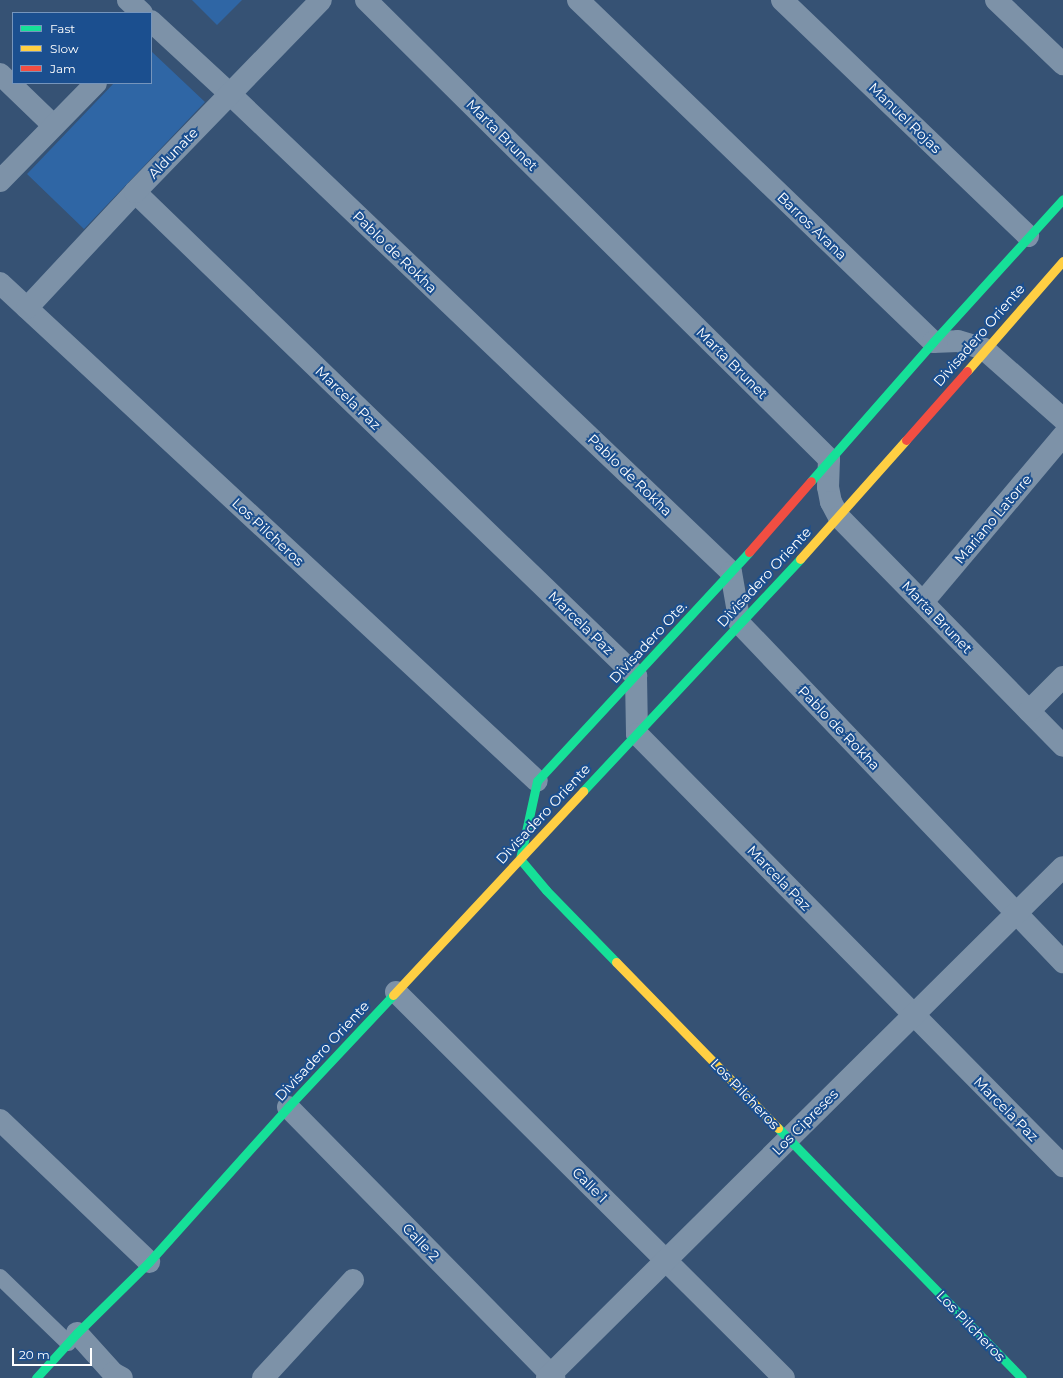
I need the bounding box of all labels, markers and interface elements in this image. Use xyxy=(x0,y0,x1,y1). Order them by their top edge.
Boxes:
legend xyxy=(12,12,152,84)
text: Fast xyxy=(50,21,75,36)
text: Slow xyxy=(50,41,79,56)
text: Jam xyxy=(50,61,76,76)
street label: Manuel Rojas xyxy=(865,79,945,157)
street label: Marta Brunet xyxy=(463,96,541,174)
street label: Aldunate xyxy=(145,124,201,182)
street label: Barros Arana xyxy=(774,189,850,263)
street label: Pablo de Rokha xyxy=(349,208,441,296)
street label: Divisadero Oriente xyxy=(930,280,1028,390)
street label: Marta Brunet xyxy=(693,324,771,402)
street label: Marcela Paz xyxy=(312,363,384,433)
street label: Pablo de Rokha xyxy=(584,431,676,519)
street label: Mariano Latorre xyxy=(951,471,1035,567)
street label: Los Pilcheros xyxy=(229,495,307,569)
street label: Divisadero Oriente xyxy=(713,524,815,630)
street label: Marta Brunet xyxy=(898,577,976,657)
street label: Marcela Paz xyxy=(545,588,617,658)
street label: Divisadero Ote. xyxy=(606,597,690,687)
street label: Pablo de Rokha xyxy=(795,682,883,774)
street label: Divisadero Oriente xyxy=(492,761,594,867)
street label: Marcela Paz xyxy=(744,842,814,914)
street label: Divisadero Oriente xyxy=(271,998,373,1104)
street label: Los Pilcheros xyxy=(707,1055,783,1133)
street label: Marcela Paz xyxy=(970,1073,1042,1145)
street label: Los Cipreses xyxy=(768,1085,842,1159)
street label: Calle 1 xyxy=(569,1164,611,1206)
street label: Calle 2 xyxy=(399,1220,443,1264)
street label: Los Pilcheros xyxy=(933,1287,1009,1365)
scale bar xyxy=(14,1340,94,1366)
text: 20 m xyxy=(19,1347,50,1362)

